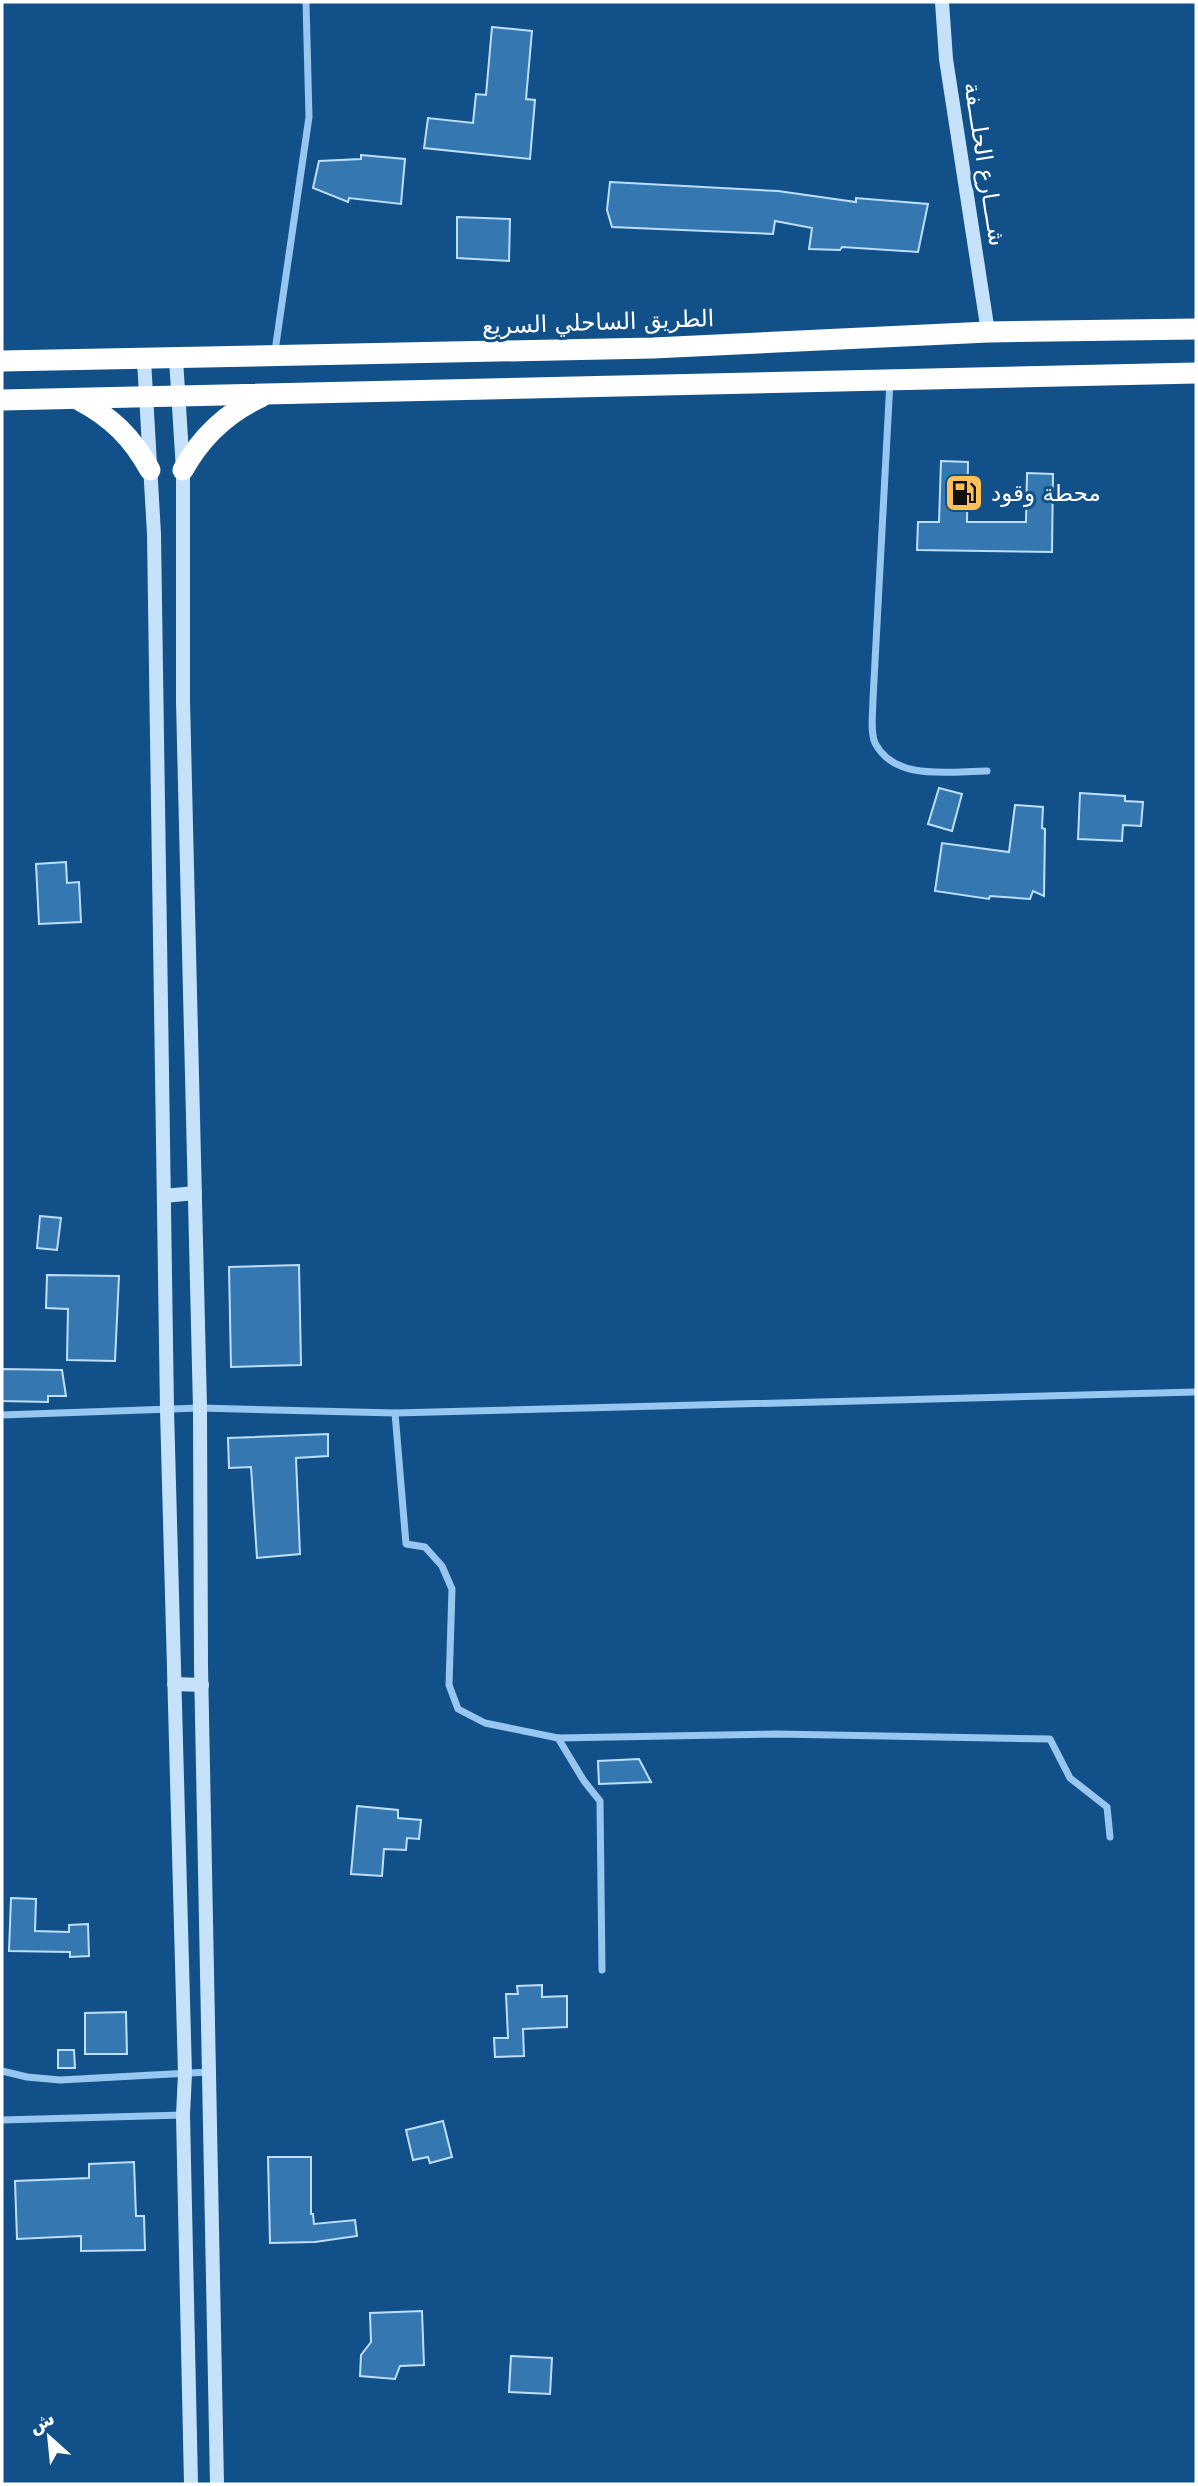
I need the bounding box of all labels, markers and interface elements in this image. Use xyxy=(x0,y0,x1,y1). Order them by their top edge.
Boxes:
street label: شــــارع الحلـــفة xyxy=(958,80,1011,248)
street label: الطريق الساحلي السريع xyxy=(481,305,715,340)
fuel station icon: محطة وقود xyxy=(943,472,985,514)
place label: محطة وقود xyxy=(991,480,1101,507)
north arrow xyxy=(14,2402,84,2472)
text: ش xyxy=(25,2406,58,2438)

